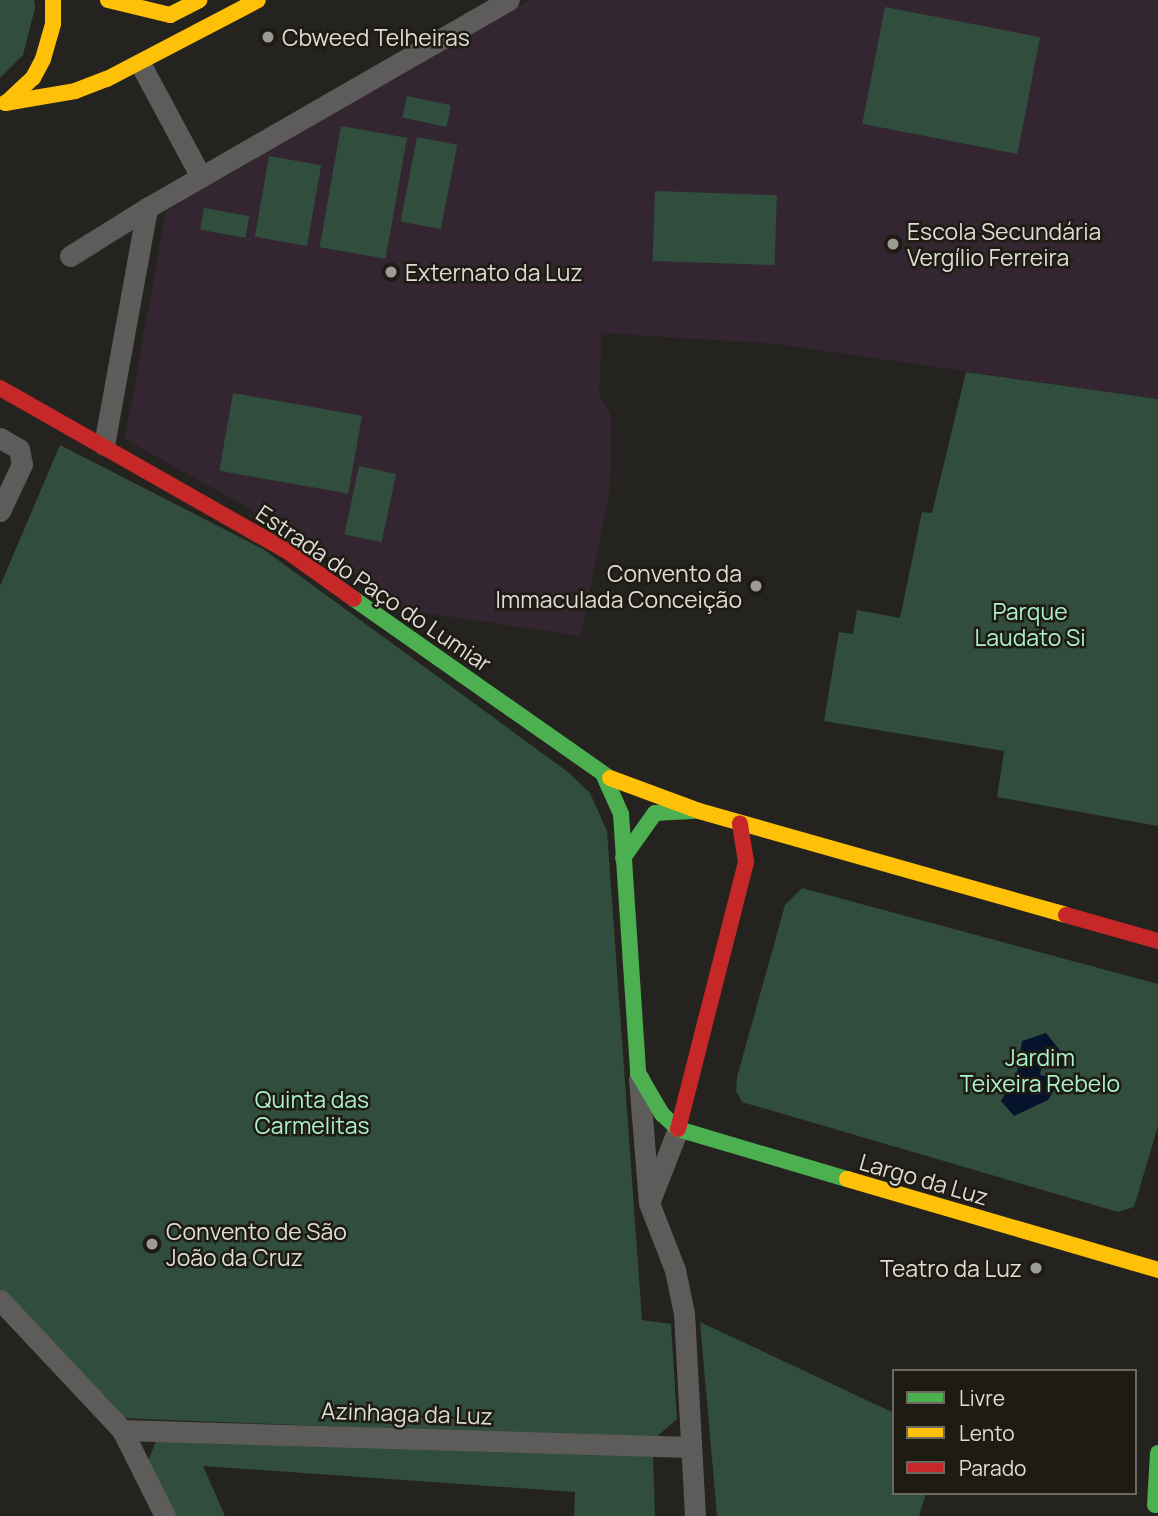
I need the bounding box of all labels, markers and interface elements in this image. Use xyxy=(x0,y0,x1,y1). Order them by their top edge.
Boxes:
place label: Cbweed Telheiras xyxy=(282,23,470,51)
marker: Cbweed Telheiras xyxy=(260,29,276,45)
place label: Escola Secundária Vergílio Ferreira xyxy=(907,217,1101,271)
marker: Escola Secundária Vergílio Ferreira xyxy=(885,236,901,252)
place label: Externato da Luz xyxy=(405,258,583,286)
marker: Externato da Luz xyxy=(383,264,399,280)
street label: Estrada do Paço do Lumiar xyxy=(251,499,497,677)
place label: Convento da Immaculada Conceição xyxy=(495,559,742,613)
marker: Convento da Immaculada Conceição xyxy=(748,578,764,594)
park label: Parque Laudato Si xyxy=(974,597,1086,651)
park label: Jardim Teixeira Rebelo xyxy=(960,1043,1120,1097)
park label: Quinta das Carmelitas xyxy=(254,1085,370,1139)
street label: Largo da Luz xyxy=(856,1147,992,1211)
place label: Convento de São João da Cruz xyxy=(166,1217,347,1271)
marker: Convento de São João da Cruz xyxy=(144,1236,160,1252)
place label: Teatro da Luz xyxy=(880,1254,1022,1282)
marker: Teatro da Luz xyxy=(1028,1260,1044,1276)
legend xyxy=(892,1369,1137,1495)
text: Livre xyxy=(959,1384,1005,1412)
street label: Azinhaga da Luz xyxy=(321,1396,493,1430)
text: Lento xyxy=(959,1419,1015,1447)
text: Parado xyxy=(959,1454,1027,1482)

